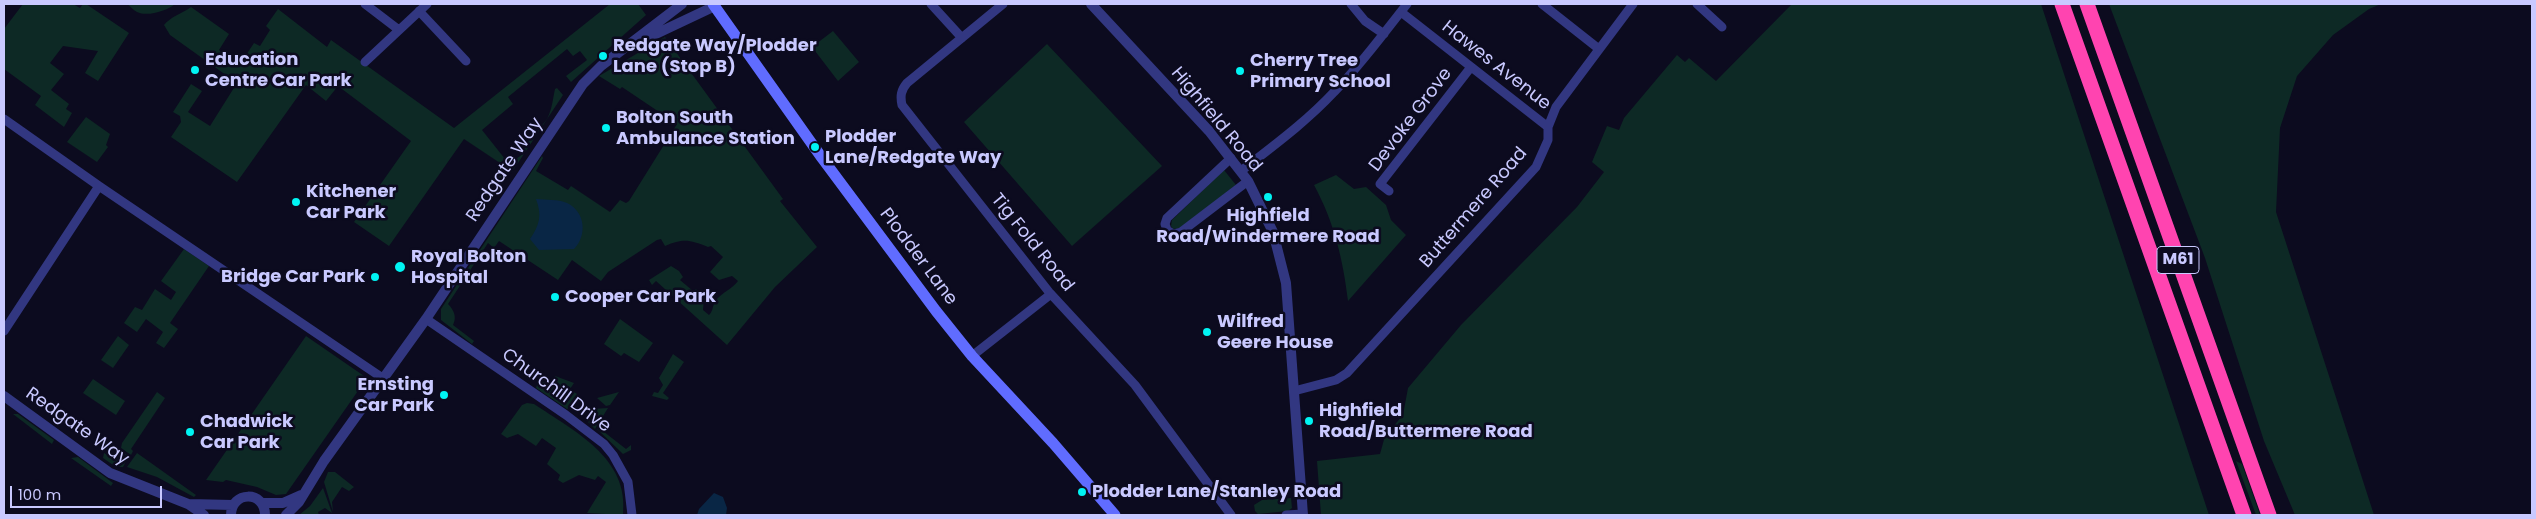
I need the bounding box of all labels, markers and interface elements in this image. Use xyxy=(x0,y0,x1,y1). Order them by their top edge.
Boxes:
street label: Hawes Avenue xyxy=(1437,17,1555,115)
place label: Redgate Way/Plodder Lane (Stop B) xyxy=(613,35,817,78)
place label: Education Centre Car Park xyxy=(205,49,352,92)
marker: Redgate Way/Plodder Lane (Stop B) xyxy=(597,50,609,62)
place label: Cherry Tree Primary School xyxy=(1250,50,1391,92)
street label: Highfield Road xyxy=(1166,63,1266,177)
marker: Education Centre Car Park xyxy=(189,64,201,76)
street label: Devoke Grove xyxy=(1365,64,1457,176)
marker: Cherry Tree Primary School xyxy=(1234,65,1246,77)
place label: Bolton South Ambulance Station xyxy=(616,107,795,150)
street label: Redgate Way xyxy=(462,114,548,226)
marker: Bolton South Ambulance Station xyxy=(600,122,612,134)
place label: Plodder Lane/Redgate Way xyxy=(825,126,1001,168)
marker: Plodder Lane/Redgate Way xyxy=(809,141,821,153)
street label: Buttermere Road xyxy=(1416,143,1532,273)
place label: Kitchener Car Park xyxy=(306,181,396,223)
street label: Tig Fold Road xyxy=(986,190,1078,296)
marker: Highfield Road/Windermere Road xyxy=(1262,191,1274,203)
marker: Kitchener Car Park xyxy=(290,196,302,208)
street label: Plodder Lane xyxy=(874,204,962,310)
place label: Highfield Road/Windermere Road xyxy=(1156,205,1380,248)
place label: Royal Bolton Hospital xyxy=(411,246,526,288)
road number: M61 xyxy=(2157,246,2199,274)
marker: Royal Bolton Hospital xyxy=(393,260,407,274)
place label: Bridge Car Park xyxy=(221,266,365,288)
marker: Bridge Car Park xyxy=(369,271,381,283)
place label: Cooper Car Park xyxy=(565,286,716,308)
marker: Cooper Car Park xyxy=(549,291,561,303)
place label: Wilfred Geere House xyxy=(1217,311,1333,354)
marker: Wilfred Geere House xyxy=(1201,326,1213,338)
street label: Churchill Drive xyxy=(497,344,615,438)
place label: Ernsting Car Park xyxy=(354,374,434,416)
street label: Redgate Way xyxy=(21,383,133,471)
marker: Ernsting Car Park xyxy=(438,389,450,401)
place label: Highfield Road/Buttermere Road xyxy=(1319,400,1533,442)
place label: Chadwick Car Park xyxy=(200,411,293,454)
marker: Highfield Road/Buttermere Road xyxy=(1303,415,1315,427)
marker: Chadwick Car Park xyxy=(184,426,196,438)
scale bar xyxy=(12,476,165,508)
place label: Plodder Lane/Stanley Road xyxy=(1092,481,1341,503)
text: 100 m xyxy=(18,484,61,505)
marker: Plodder Lane/Stanley Road xyxy=(1076,486,1088,498)

